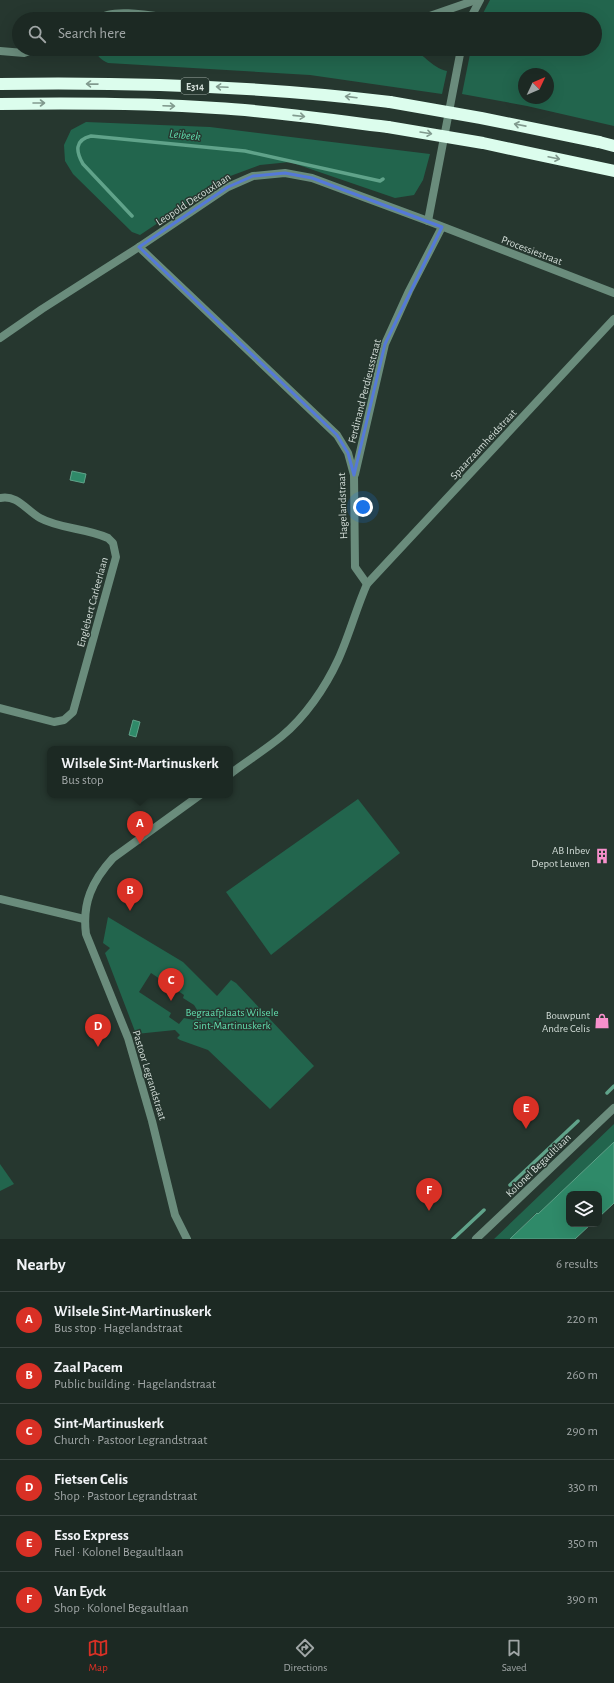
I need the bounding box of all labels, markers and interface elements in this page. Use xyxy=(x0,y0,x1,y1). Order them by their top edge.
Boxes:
search box xyxy=(12,12,602,56)
icon: search xyxy=(26,23,48,45)
text: Search here xyxy=(58,26,126,41)
north arrow xyxy=(518,68,554,104)
road number: E314 xyxy=(181,78,209,94)
one-way arrow xyxy=(86,80,99,88)
one-way arrow xyxy=(216,84,229,91)
one-way arrow xyxy=(345,94,358,101)
one-way arrow xyxy=(32,99,45,107)
one-way arrow xyxy=(162,102,175,110)
one-way arrow xyxy=(292,112,305,120)
one-way arrow xyxy=(514,121,527,129)
water label: Leibeek xyxy=(169,127,202,143)
one-way arrow xyxy=(419,130,432,138)
one-way arrow xyxy=(547,154,560,162)
street label: Leopold Decouxlaan xyxy=(154,171,233,228)
street label: Processiestraat xyxy=(500,234,564,267)
street label: Ferdinand Perdieusstraat xyxy=(346,337,383,444)
street label: Spaarzaamheidstraat xyxy=(448,407,519,482)
street label: Hagelandstraat xyxy=(336,472,349,539)
your location xyxy=(353,497,373,517)
street label: Englebert Carleerlaan xyxy=(75,556,110,648)
popup xyxy=(47,746,233,798)
text: Wilsele Sint-Martinuskerk xyxy=(61,756,219,771)
text: Bus stop xyxy=(61,774,104,787)
pin: A xyxy=(127,811,153,844)
place label: AB Inbev Depot Leuven xyxy=(531,845,590,869)
building icon: AB Inbev Depot Leuven xyxy=(593,847,611,865)
pin: B xyxy=(117,878,143,911)
pin: C xyxy=(158,968,184,1001)
park label: Begraafplaats Wilsele Sint-Martinuskerk xyxy=(186,1007,278,1031)
place label: Bouwpunt Andre Celis xyxy=(542,1010,590,1034)
shop icon: Bouwpunt Andre Celis xyxy=(593,1012,611,1030)
pin: D xyxy=(85,1014,111,1047)
street label: Pastoor Legrandstraat xyxy=(131,1029,169,1122)
pin: E xyxy=(513,1096,539,1129)
street label: Kolonel Begaultlaan xyxy=(504,1132,573,1199)
pin: F xyxy=(416,1178,442,1211)
map controls xyxy=(566,1191,602,1227)
button: layers xyxy=(566,1191,602,1227)
text: Nearby xyxy=(16,1256,66,1273)
text: 6 results xyxy=(556,1258,598,1271)
text: Wilsele Sint-Martinuskerk xyxy=(54,1304,211,1319)
text: A xyxy=(25,1313,33,1326)
text: 220 m xyxy=(567,1313,598,1326)
text: Bus stop · Hagelandstraat xyxy=(54,1322,182,1335)
text: Zaal Pacem xyxy=(54,1360,123,1375)
text: B xyxy=(25,1369,33,1382)
text: 260 m xyxy=(567,1369,598,1382)
text: Public building · Hagelandstraat xyxy=(54,1378,216,1391)
text: Sint-Martinuskerk xyxy=(54,1416,164,1431)
text: C xyxy=(26,1425,32,1438)
text: 290 m xyxy=(567,1425,598,1438)
text: Church · Pastoor Legrandstraat xyxy=(54,1434,207,1447)
text: Fietsen Celis xyxy=(54,1472,128,1487)
text: D xyxy=(25,1481,33,1494)
text: 330 m xyxy=(568,1481,598,1494)
text: Shop · Pastoor Legrandstraat xyxy=(54,1490,197,1503)
text: Esso Express xyxy=(54,1528,129,1543)
text: E xyxy=(26,1537,32,1550)
text: 350 m xyxy=(568,1537,598,1550)
text: Fuel · Kolonel Begaultlaan xyxy=(54,1546,184,1559)
text: Van Eyck xyxy=(54,1584,106,1599)
text: F xyxy=(26,1593,32,1606)
text: 390 m xyxy=(567,1593,598,1606)
text: Shop · Kolonel Begaultlaan xyxy=(54,1602,188,1615)
tab: Map xyxy=(87,1637,109,1674)
tab: Directions xyxy=(283,1637,327,1674)
tab: Saved xyxy=(502,1637,527,1674)

